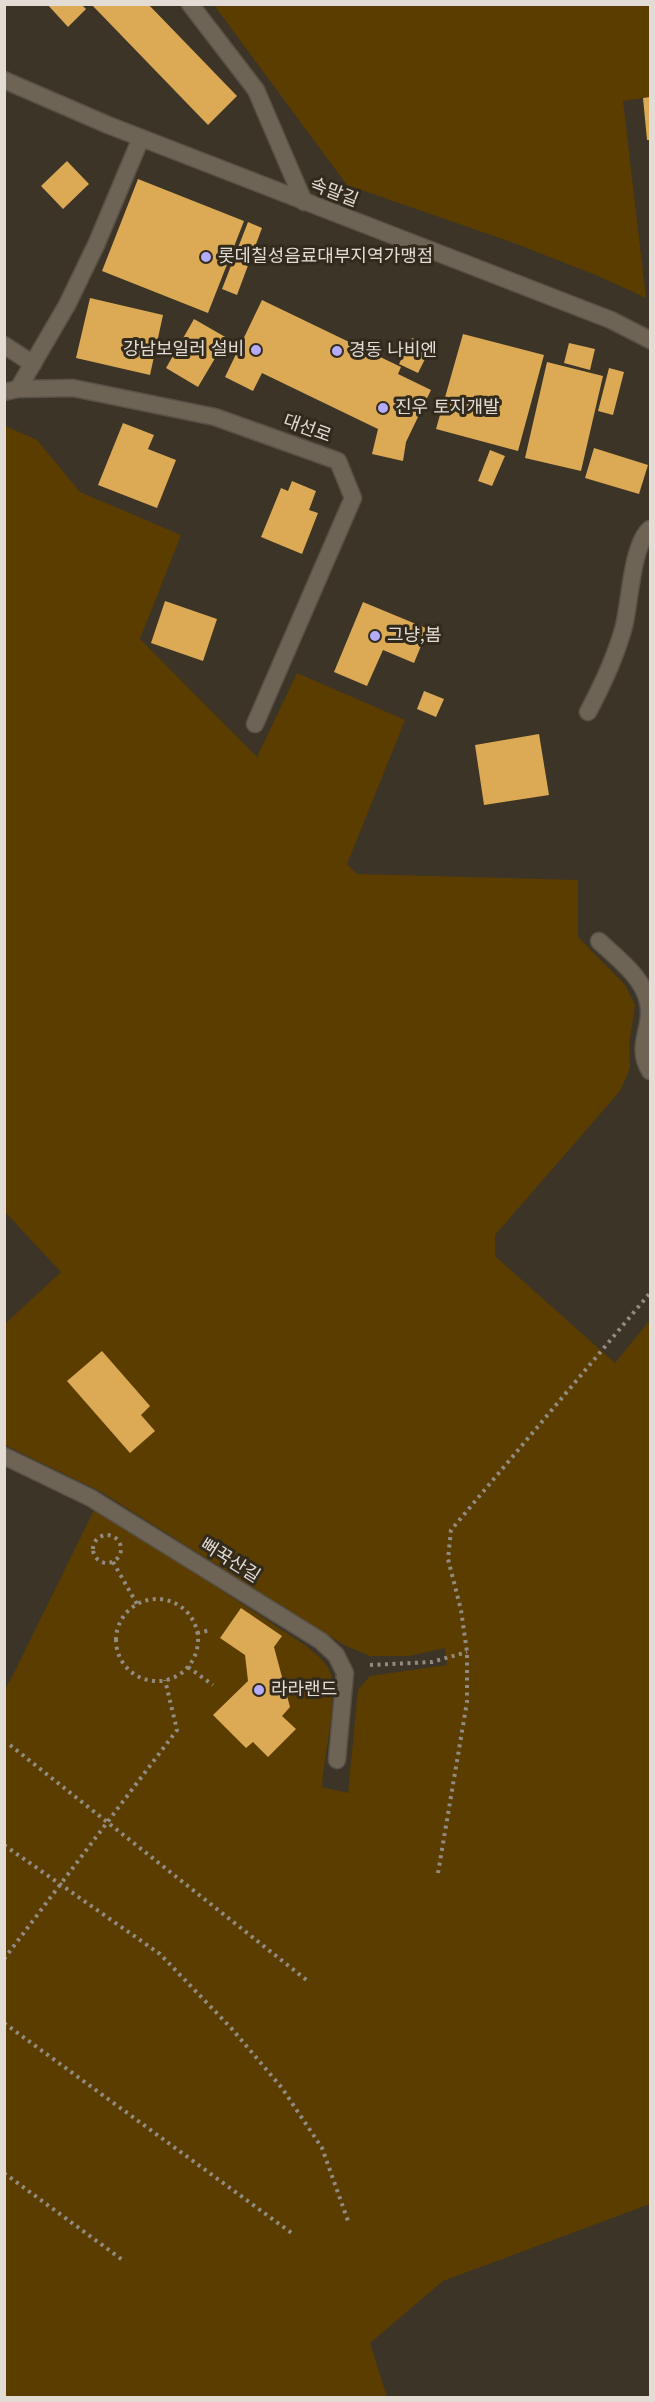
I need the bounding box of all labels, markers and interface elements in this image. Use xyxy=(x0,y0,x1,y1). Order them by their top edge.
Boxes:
street label: 속말길 xyxy=(307,174,361,212)
place label: 롯데칠성음료대부지역가맹점 xyxy=(218,246,433,268)
marker: 롯데칠성음료대부지역가맹점 xyxy=(199,250,213,264)
place label: 강남보일러 설비 xyxy=(123,339,244,361)
place label: 경동 나비엔 xyxy=(349,340,437,362)
marker: 강남보일러 설비 xyxy=(249,343,263,357)
marker: 경동 나비엔 xyxy=(330,344,344,358)
place label: 진우 토지개발 xyxy=(395,397,500,419)
marker: 진우 토지개발 xyxy=(376,401,390,415)
street label: 대선로 xyxy=(280,410,334,448)
place label: 그냥,봄 xyxy=(387,625,442,647)
marker: 그냥,봄 xyxy=(368,629,382,643)
street label: 뻐꾹산길 xyxy=(196,1534,264,1588)
place label: 라라랜드 xyxy=(271,1679,337,1701)
marker: 라라랜드 xyxy=(252,1683,266,1697)

